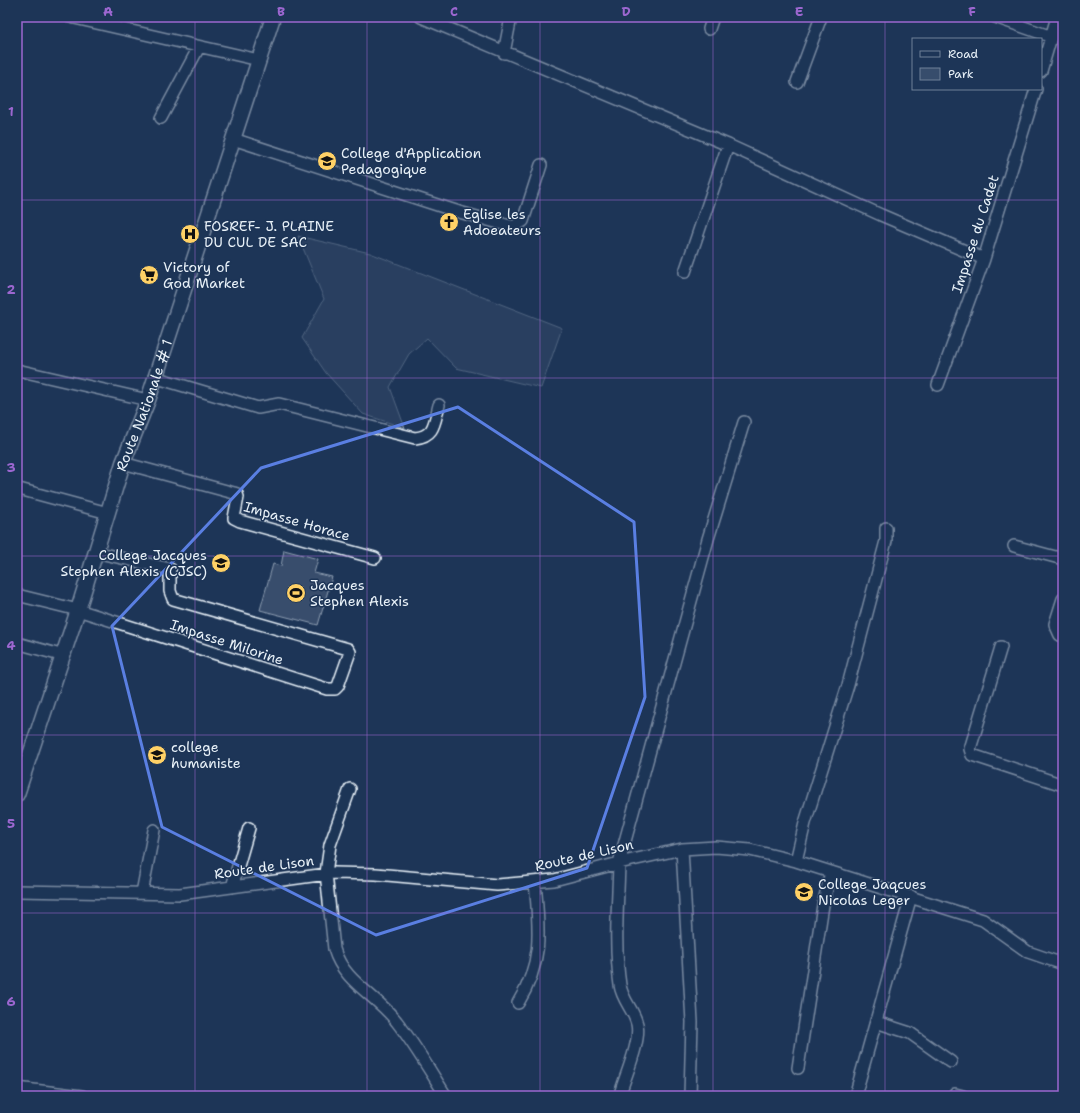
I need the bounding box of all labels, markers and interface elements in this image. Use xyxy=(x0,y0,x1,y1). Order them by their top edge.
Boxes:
text: A xyxy=(103,3,113,20)
text: B xyxy=(277,3,285,20)
text: C xyxy=(450,3,458,20)
text: D xyxy=(621,3,631,20)
text: E xyxy=(795,3,804,20)
text: F xyxy=(968,3,976,20)
legend xyxy=(912,38,1042,90)
text: Road xyxy=(948,46,979,62)
text: Park xyxy=(948,66,974,82)
text: 1 xyxy=(8,103,14,120)
place label: College d'Application Pedagogique xyxy=(341,144,482,178)
school or university icon: College d'Application Pedagogique xyxy=(316,150,338,172)
street label: Impasse du Cadet xyxy=(947,173,1003,295)
place label: Eglise les Adoeateurs xyxy=(463,205,541,239)
church icon: Eglise les Adoeateurs xyxy=(438,211,460,233)
place label: FOSREF- J. PLAINE DU CUL DE SAC xyxy=(204,217,334,251)
hospital icon: FOSREF- J. PLAINE DU CUL DE SAC xyxy=(179,223,201,245)
place label: Victory of God Market xyxy=(163,258,245,292)
supermarket icon: Victory of God Market xyxy=(138,264,160,286)
text: 2 xyxy=(6,281,16,298)
street label: Route Nationale # 1 xyxy=(112,337,176,474)
text: 3 xyxy=(6,459,16,476)
street label: Impasse Horace xyxy=(242,497,352,545)
place label: College Jacques Stephen Alexis (CJSC) xyxy=(61,546,207,580)
school or university icon: College Jacques Stephen Alexis (CJSC) xyxy=(210,552,232,574)
place label: Jacques Stephen Alexis xyxy=(310,576,409,610)
sports icon: Jacques Stephen Alexis xyxy=(285,582,307,604)
street label: Impasse Milorine xyxy=(168,615,286,669)
text: 4 xyxy=(6,637,16,654)
place label: college humaniste xyxy=(171,738,241,772)
school or university icon: college humaniste xyxy=(146,744,168,766)
text: 5 xyxy=(7,815,15,832)
street label: Route de Lison xyxy=(533,835,635,875)
street label: Route de Lison xyxy=(213,851,315,883)
place label: College Jaqcues Nicolas Leger xyxy=(818,875,926,909)
school or university icon: College Jaqcues Nicolas Leger xyxy=(793,881,815,903)
text: 6 xyxy=(6,993,16,1010)

